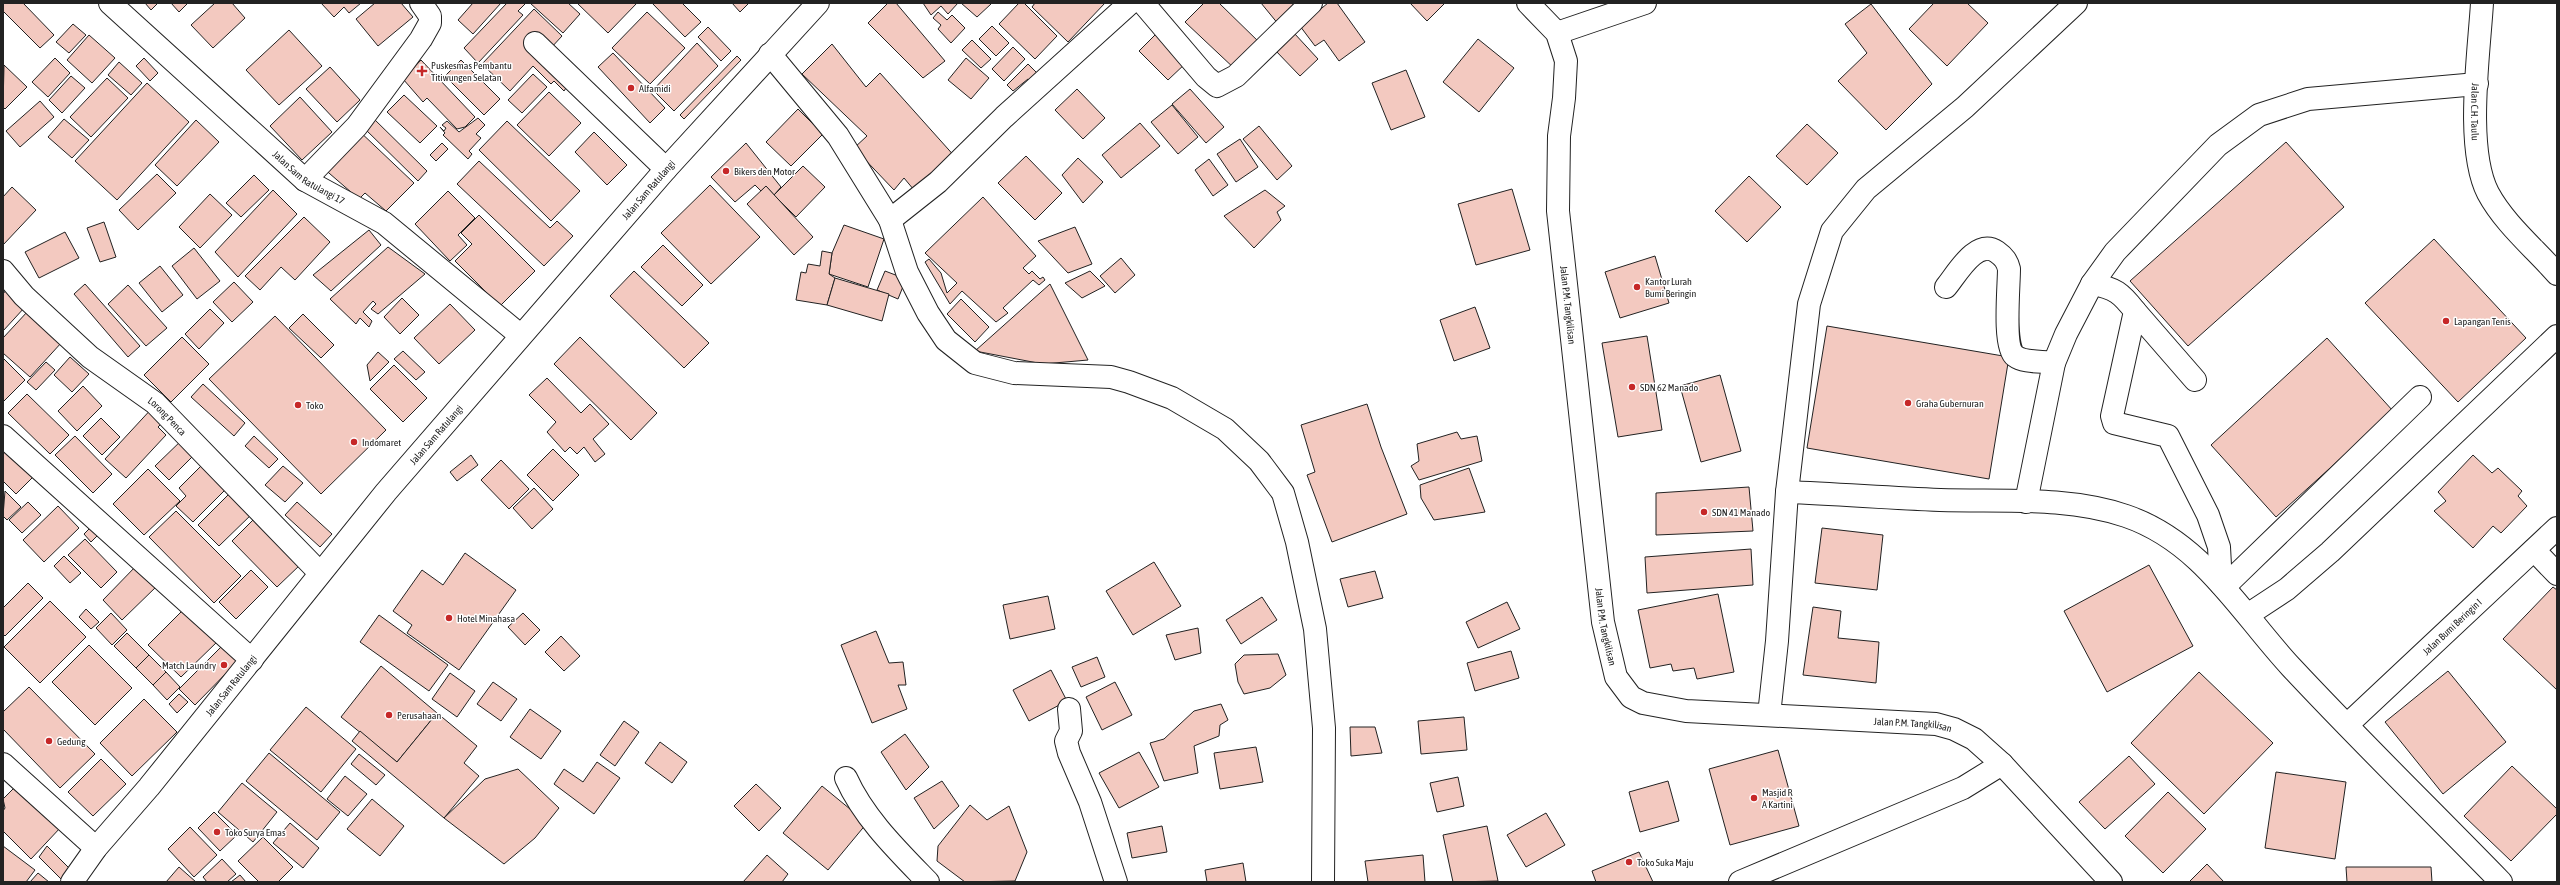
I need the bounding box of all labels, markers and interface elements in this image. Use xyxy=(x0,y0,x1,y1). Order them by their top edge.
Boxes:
place label: Puskesmas Pembantu Titiwungen Selatan xyxy=(431,60,512,83)
marker: Puskesmas Pembantu Titiwungen Selatan xyxy=(416,65,428,77)
marker: Alfamidi xyxy=(626,83,636,93)
place label: Alfamidi xyxy=(639,83,671,94)
street label: Jalan C.H. Taulu xyxy=(2470,83,2481,141)
street label: Jalan Sam Ratulangi 17 xyxy=(271,148,347,206)
street label: Jalan Sam Ratulangi xyxy=(619,158,677,222)
marker: Bikers den Motor xyxy=(721,166,731,176)
place label: Bikers den Motor xyxy=(734,166,796,177)
street label: Jalan P.M. Tangkilisan xyxy=(1559,265,1578,345)
place label: Kantor Lurah Bumi Beringin xyxy=(1645,276,1696,299)
marker: Kantor Lurah Bumi Beringin xyxy=(1632,282,1642,292)
marker: Lapangan Tenis xyxy=(2441,316,2451,326)
place label: Lapangan Tenis xyxy=(2454,316,2511,327)
marker: SDN 62 Manado xyxy=(1627,382,1637,392)
place label: SDN 62 Manado xyxy=(1640,382,1698,393)
street label: Lorong Penca xyxy=(146,395,189,438)
marker: Graha Gubernuran xyxy=(1903,398,1913,408)
place label: Graha Gubernuran xyxy=(1916,398,1984,409)
marker: Toko xyxy=(293,400,303,410)
place label: Toko xyxy=(306,400,324,411)
street label: Jalan Sam Ratulangi xyxy=(407,402,465,466)
marker: Indomaret xyxy=(349,437,359,447)
place label: Indomaret xyxy=(362,437,401,448)
marker: SDN 41 Manado xyxy=(1699,507,1709,517)
place label: SDN 41 Manado xyxy=(1712,507,1770,518)
street label: Jalan P.M. Tangkilisan xyxy=(1594,587,1619,667)
street label: Jalan Bumi Beringin I xyxy=(2420,596,2484,657)
marker: Hotel Minahasa xyxy=(444,613,454,623)
place label: Hotel Minahasa xyxy=(457,613,515,624)
street label: Jalan Sam Ratulangi xyxy=(203,653,259,718)
place label: Match Laundry xyxy=(162,660,216,671)
marker: Match Laundry xyxy=(219,660,229,670)
marker: Perusahaan xyxy=(384,710,394,720)
place label: Perusahaan xyxy=(397,710,441,721)
street label: Jalan P.M. Tangkilisan xyxy=(1873,715,1953,734)
marker: Gedung xyxy=(44,736,54,746)
place label: Gedung xyxy=(57,736,86,747)
place label: Masjid R A Kartini xyxy=(1762,787,1793,810)
marker: Masjid R A Kartini xyxy=(1749,793,1759,803)
marker: Toko Surya Emas xyxy=(212,827,222,837)
place label: Toko Surya Emas xyxy=(225,827,286,838)
marker: Toko Suka Maju xyxy=(1624,857,1634,867)
place label: Toko Suka Maju xyxy=(1637,857,1694,868)

